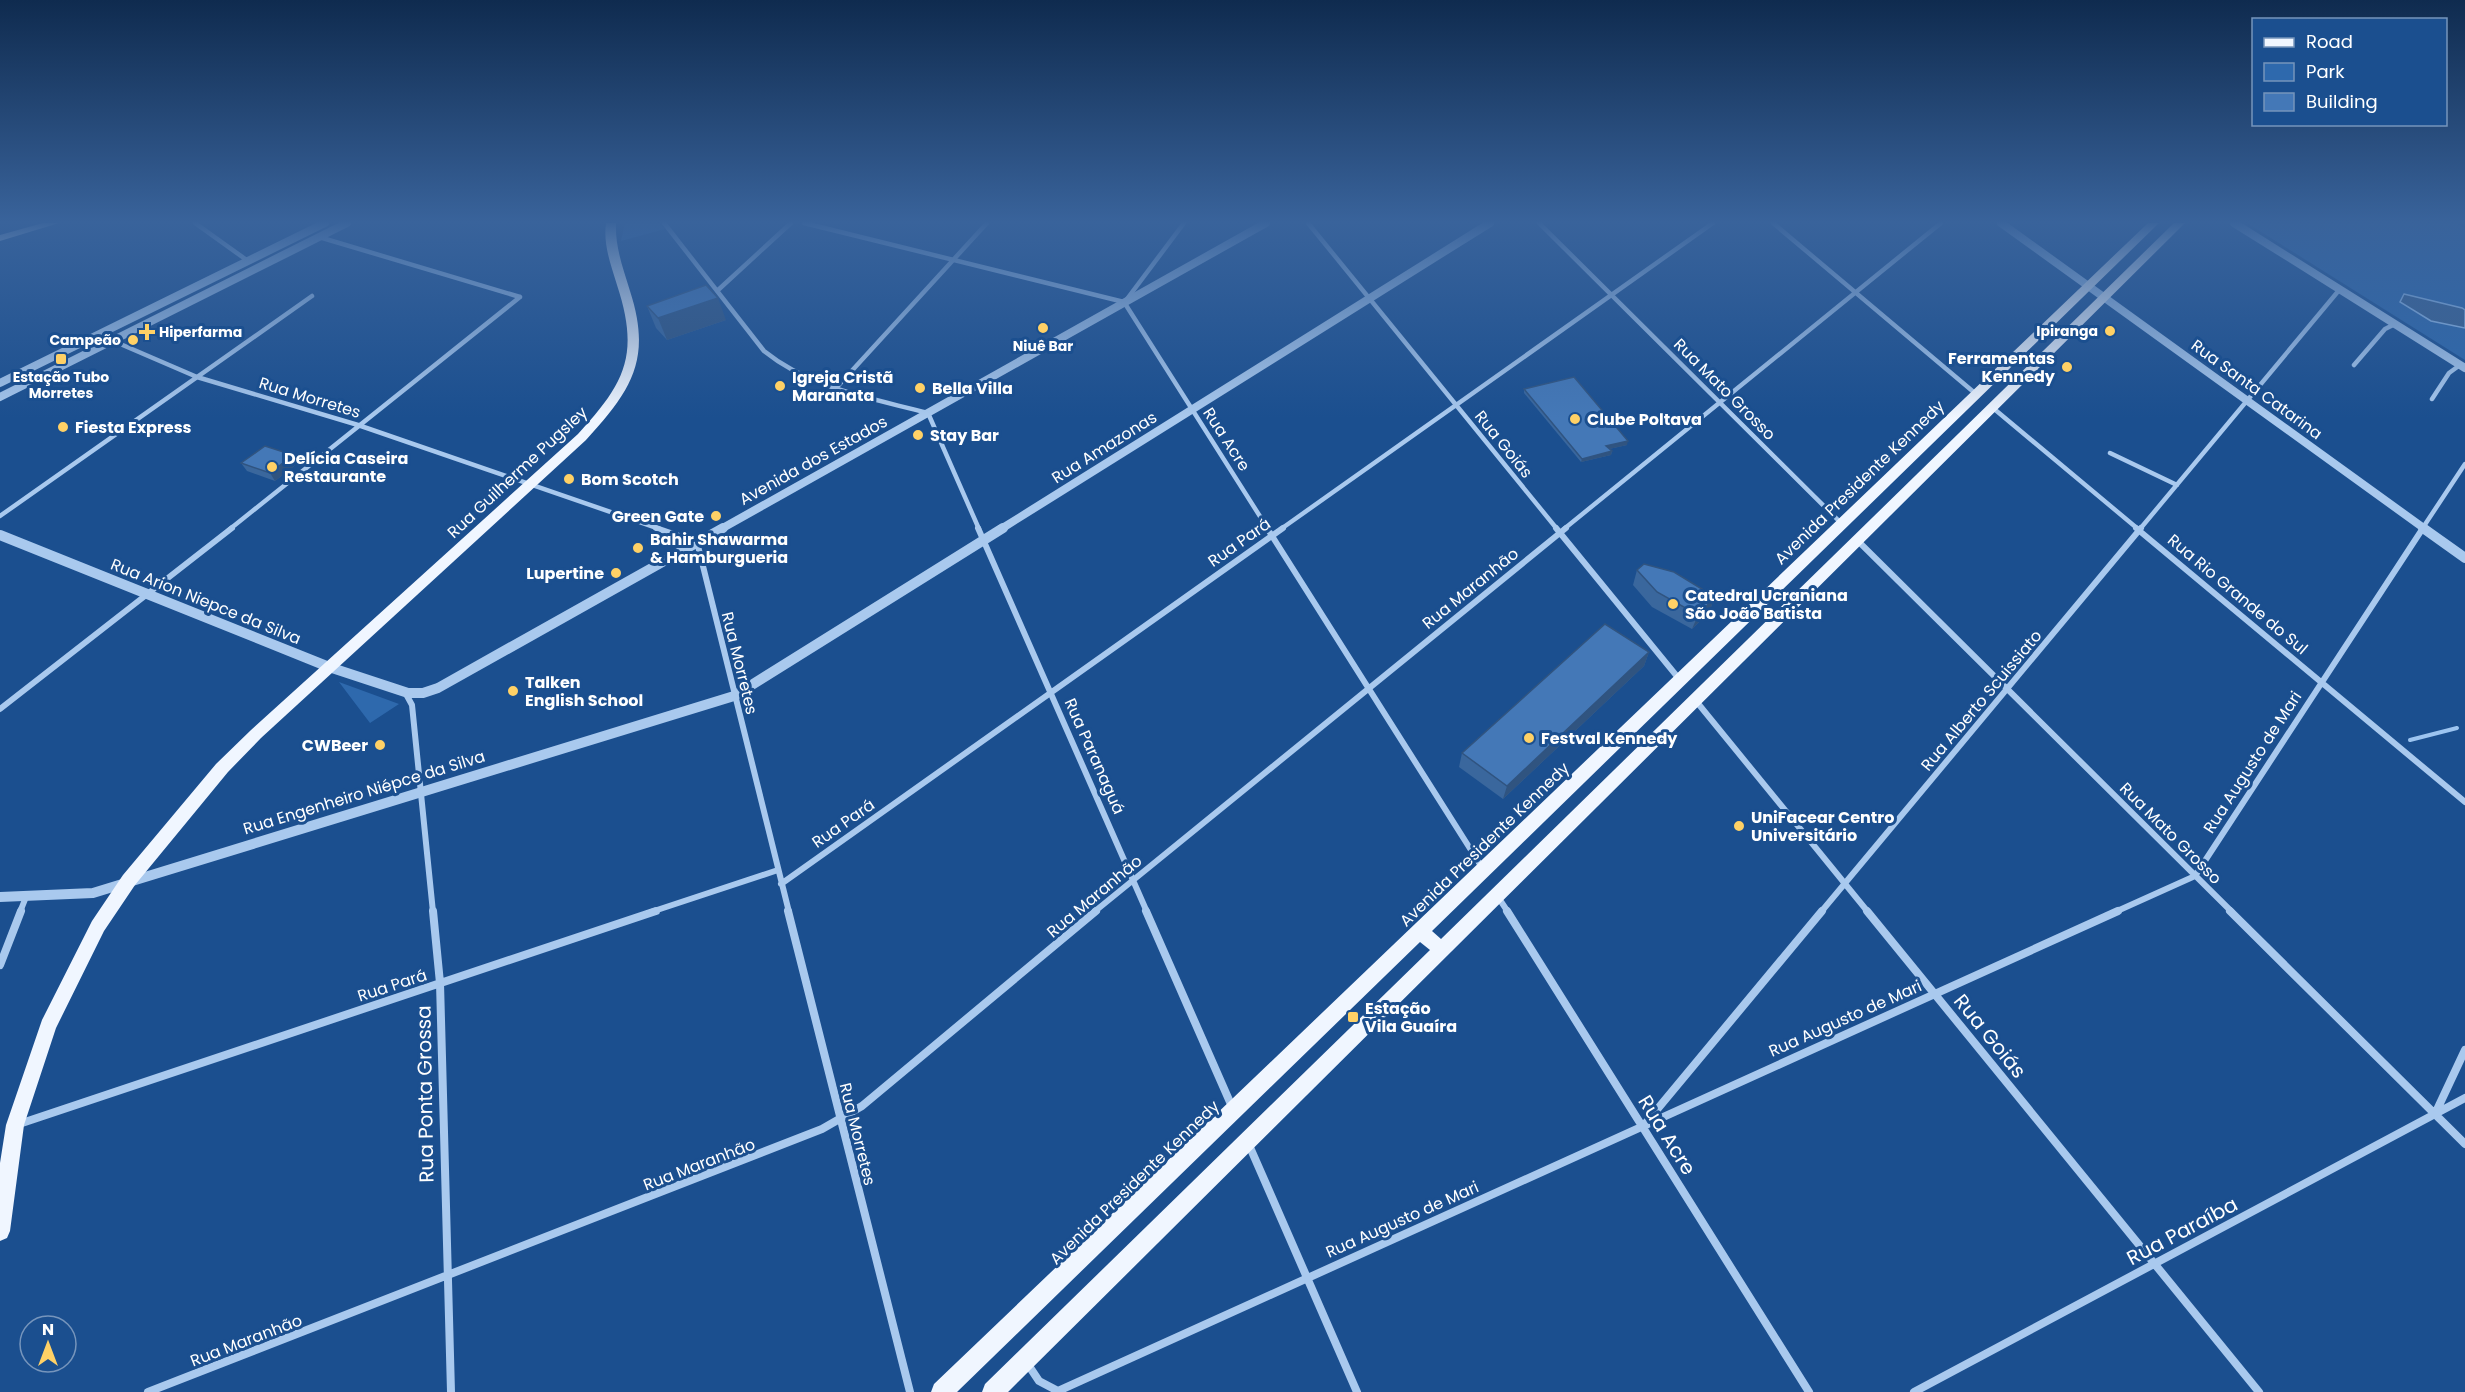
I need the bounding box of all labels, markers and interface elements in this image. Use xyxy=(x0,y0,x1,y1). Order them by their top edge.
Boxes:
legend xyxy=(2252,18,2447,126)
text: Road xyxy=(2306,29,2353,54)
text: Park xyxy=(2306,59,2345,84)
text: Building xyxy=(2306,89,2378,114)
marker: Niuê Bar xyxy=(1036,321,1050,335)
place label: Ipiranga xyxy=(2036,321,2098,341)
place label: Hiperfarma xyxy=(159,322,242,342)
marker: Ipiranga xyxy=(2103,324,2117,338)
marker: Hiperfarma xyxy=(140,325,154,339)
place label: Campeão xyxy=(49,330,121,350)
marker: Campeão xyxy=(126,333,140,347)
street label: Rua Mato Grosso xyxy=(1669,333,1781,445)
street label: Rua Santa Catarina xyxy=(2186,334,2327,445)
place label: Niuê Bar xyxy=(1013,336,1073,356)
place label: Ferramentas Kennedy xyxy=(1948,347,2056,388)
marker: Estação Tubo Morretes xyxy=(54,352,68,366)
marker: Ferramentas Kennedy xyxy=(2060,360,2074,374)
place label: Igreja Cristã Maranata xyxy=(792,366,893,407)
place label: Estação Tubo Morretes xyxy=(13,367,109,403)
street label: Rua Morretes xyxy=(256,371,363,424)
place label: Bella Villa xyxy=(932,377,1013,400)
marker: Igreja Cristã Maranata xyxy=(773,379,787,393)
marker: Bella Villa xyxy=(913,381,927,395)
street label: Avenida Presidente Kennedy xyxy=(1769,395,1949,570)
street label: Rua Guilherme Pugsley xyxy=(442,401,592,544)
street label: Rua Acre xyxy=(1197,403,1256,476)
street label: Rua Amazonas xyxy=(1047,406,1161,489)
street label: Rua Goiás xyxy=(1469,406,1538,483)
place label: Clube Poltava xyxy=(1587,408,1702,431)
street label: Avenida dos Estados xyxy=(735,410,891,511)
marker: Clube Poltava xyxy=(1568,412,1582,426)
place label: Fiesta Express xyxy=(75,416,192,439)
marker: Fiesta Express xyxy=(56,420,70,434)
place label: Stay Bar xyxy=(930,424,999,447)
marker: Stay Bar xyxy=(911,428,925,442)
place label: Delícia Caseira Restaurante xyxy=(284,447,408,488)
marker: Delícia Caseira Restaurante xyxy=(265,460,279,474)
place label: Bom Scotch xyxy=(581,468,679,491)
marker: Bom Scotch xyxy=(562,472,576,486)
place label: Green Gate xyxy=(612,505,704,528)
marker: Green Gate xyxy=(709,509,723,523)
street label: Rua Pará xyxy=(1203,512,1275,572)
place label: Bahir Shawarma & Hamburgueria xyxy=(650,528,788,569)
street label: Rua Rio Grande do Sul xyxy=(2163,529,2313,660)
marker: Bahir Shawarma & Hamburgueria xyxy=(631,541,645,555)
street label: Rua Maranhão xyxy=(1417,542,1523,634)
street label: Rua Arion Niepce da Silva xyxy=(107,553,304,650)
place label: Lupertine xyxy=(526,562,604,585)
marker: Lupertine xyxy=(609,566,623,580)
place label: Catedral Ucraniana São João Batista xyxy=(1685,584,1848,625)
marker: Catedral Ucraniana São João Batista xyxy=(1666,597,1680,611)
street label: Rua Morretes xyxy=(716,609,763,717)
street label: Rua Alberto Scuissiato xyxy=(1915,625,2047,776)
place label: Talken English School xyxy=(525,671,643,712)
marker: Talken English School xyxy=(506,684,520,698)
street label: Rua Augusto de Mari xyxy=(2198,687,2307,838)
street label: Rua Paranaguá xyxy=(1059,694,1130,818)
place label: Festval Kennedy xyxy=(1541,727,1678,750)
marker: Festval Kennedy xyxy=(1522,731,1536,745)
place label: CWBeer xyxy=(302,734,368,757)
marker: CWBeer xyxy=(373,738,387,752)
street label: Rua Engenheiro Niépce da Silva xyxy=(240,745,488,840)
street label: Avenida Presidente Kennedy xyxy=(1394,757,1574,932)
street label: Rua Mato Grosso xyxy=(2115,777,2227,889)
street label: Rua Pará xyxy=(807,793,879,853)
place label: UniFacear Centro Universitário xyxy=(1751,806,1894,847)
marker: UniFacear Centro Universitário xyxy=(1732,819,1746,833)
street label: Rua Maranhão xyxy=(1042,850,1147,943)
street label: Rua Pará xyxy=(354,963,430,1008)
street label: Rua Augusto de Mari xyxy=(1765,974,1925,1063)
street label: Rua Goiás xyxy=(1947,988,2033,1084)
place label: Estação Vila Guaíra xyxy=(1365,997,1457,1038)
street label: Rua Ponta Grossa xyxy=(409,1005,441,1183)
marker: Estação Vila Guaíra xyxy=(1346,1010,1360,1024)
street label: Rua Morretes xyxy=(834,1080,881,1188)
street label: Rua Acre xyxy=(1631,1090,1703,1180)
street label: Avenida Presidente Kennedy xyxy=(1044,1095,1224,1270)
street label: Rua Maranhão xyxy=(640,1133,758,1196)
street label: Rua Augusto de Mari xyxy=(1322,1175,1482,1264)
street label: Rua Paraíba xyxy=(2122,1190,2242,1272)
street label: Rua Maranhão xyxy=(187,1309,305,1372)
north arrow xyxy=(18,1314,78,1374)
text: N xyxy=(42,1318,54,1341)

